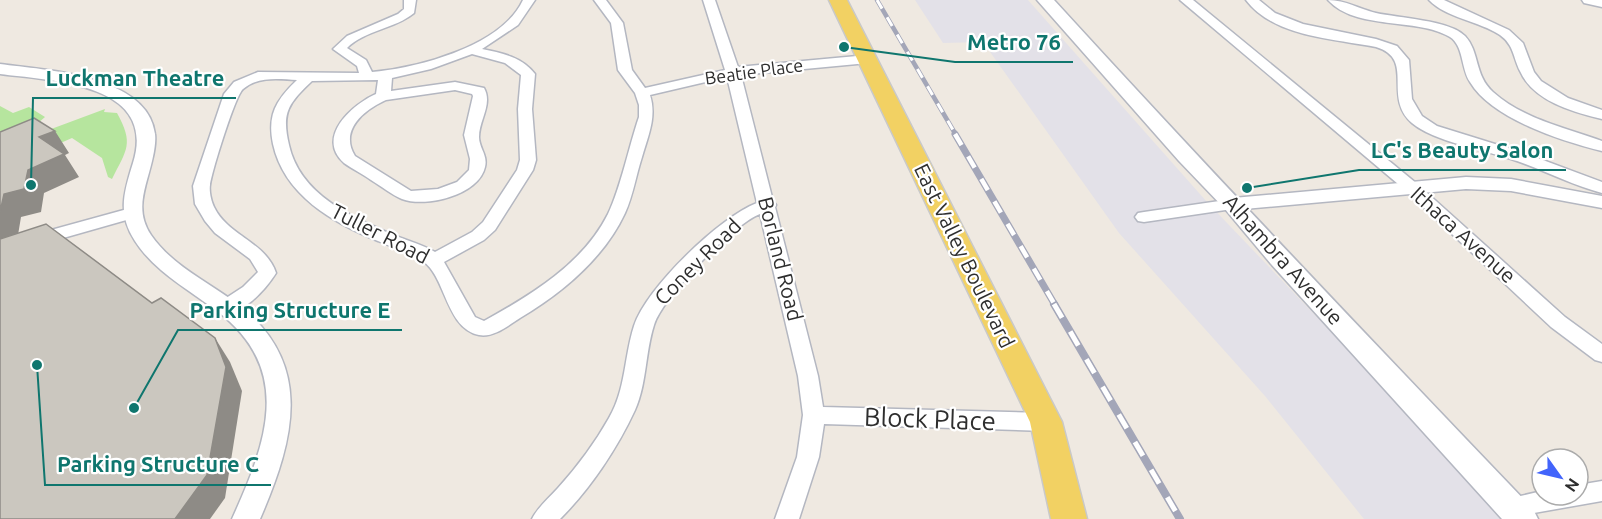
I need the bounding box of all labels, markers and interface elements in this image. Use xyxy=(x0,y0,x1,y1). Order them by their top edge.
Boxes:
callout: Metro 76 xyxy=(955,22,1073,62)
text: Metro 76 xyxy=(967,29,1061,54)
street label: Beatie Place xyxy=(703,54,804,88)
callout: Luckman Theatre xyxy=(33,58,236,98)
text: Luckman Theatre xyxy=(46,65,224,90)
callout: LC's Beauty Salon xyxy=(1359,130,1566,170)
text: LC's Beauty Salon xyxy=(1371,137,1553,162)
street label: East Valley Boulevard xyxy=(910,160,1020,352)
street label: Ithaca Avenue xyxy=(1406,181,1521,287)
street label: Alhambra Avenue xyxy=(1219,189,1348,329)
street label: Borland Road xyxy=(754,194,808,323)
street label: Tuller Road xyxy=(327,198,434,268)
street label: Coney Road xyxy=(649,213,745,309)
callout: Parking Structure E xyxy=(178,290,402,330)
text: Parking Structure E xyxy=(190,297,390,322)
street label: Block Place xyxy=(864,402,996,435)
callout: Parking Structure C xyxy=(45,445,271,485)
north arrow xyxy=(1530,447,1590,507)
text: Parking Structure C xyxy=(57,451,259,476)
text: N xyxy=(1562,475,1583,495)

